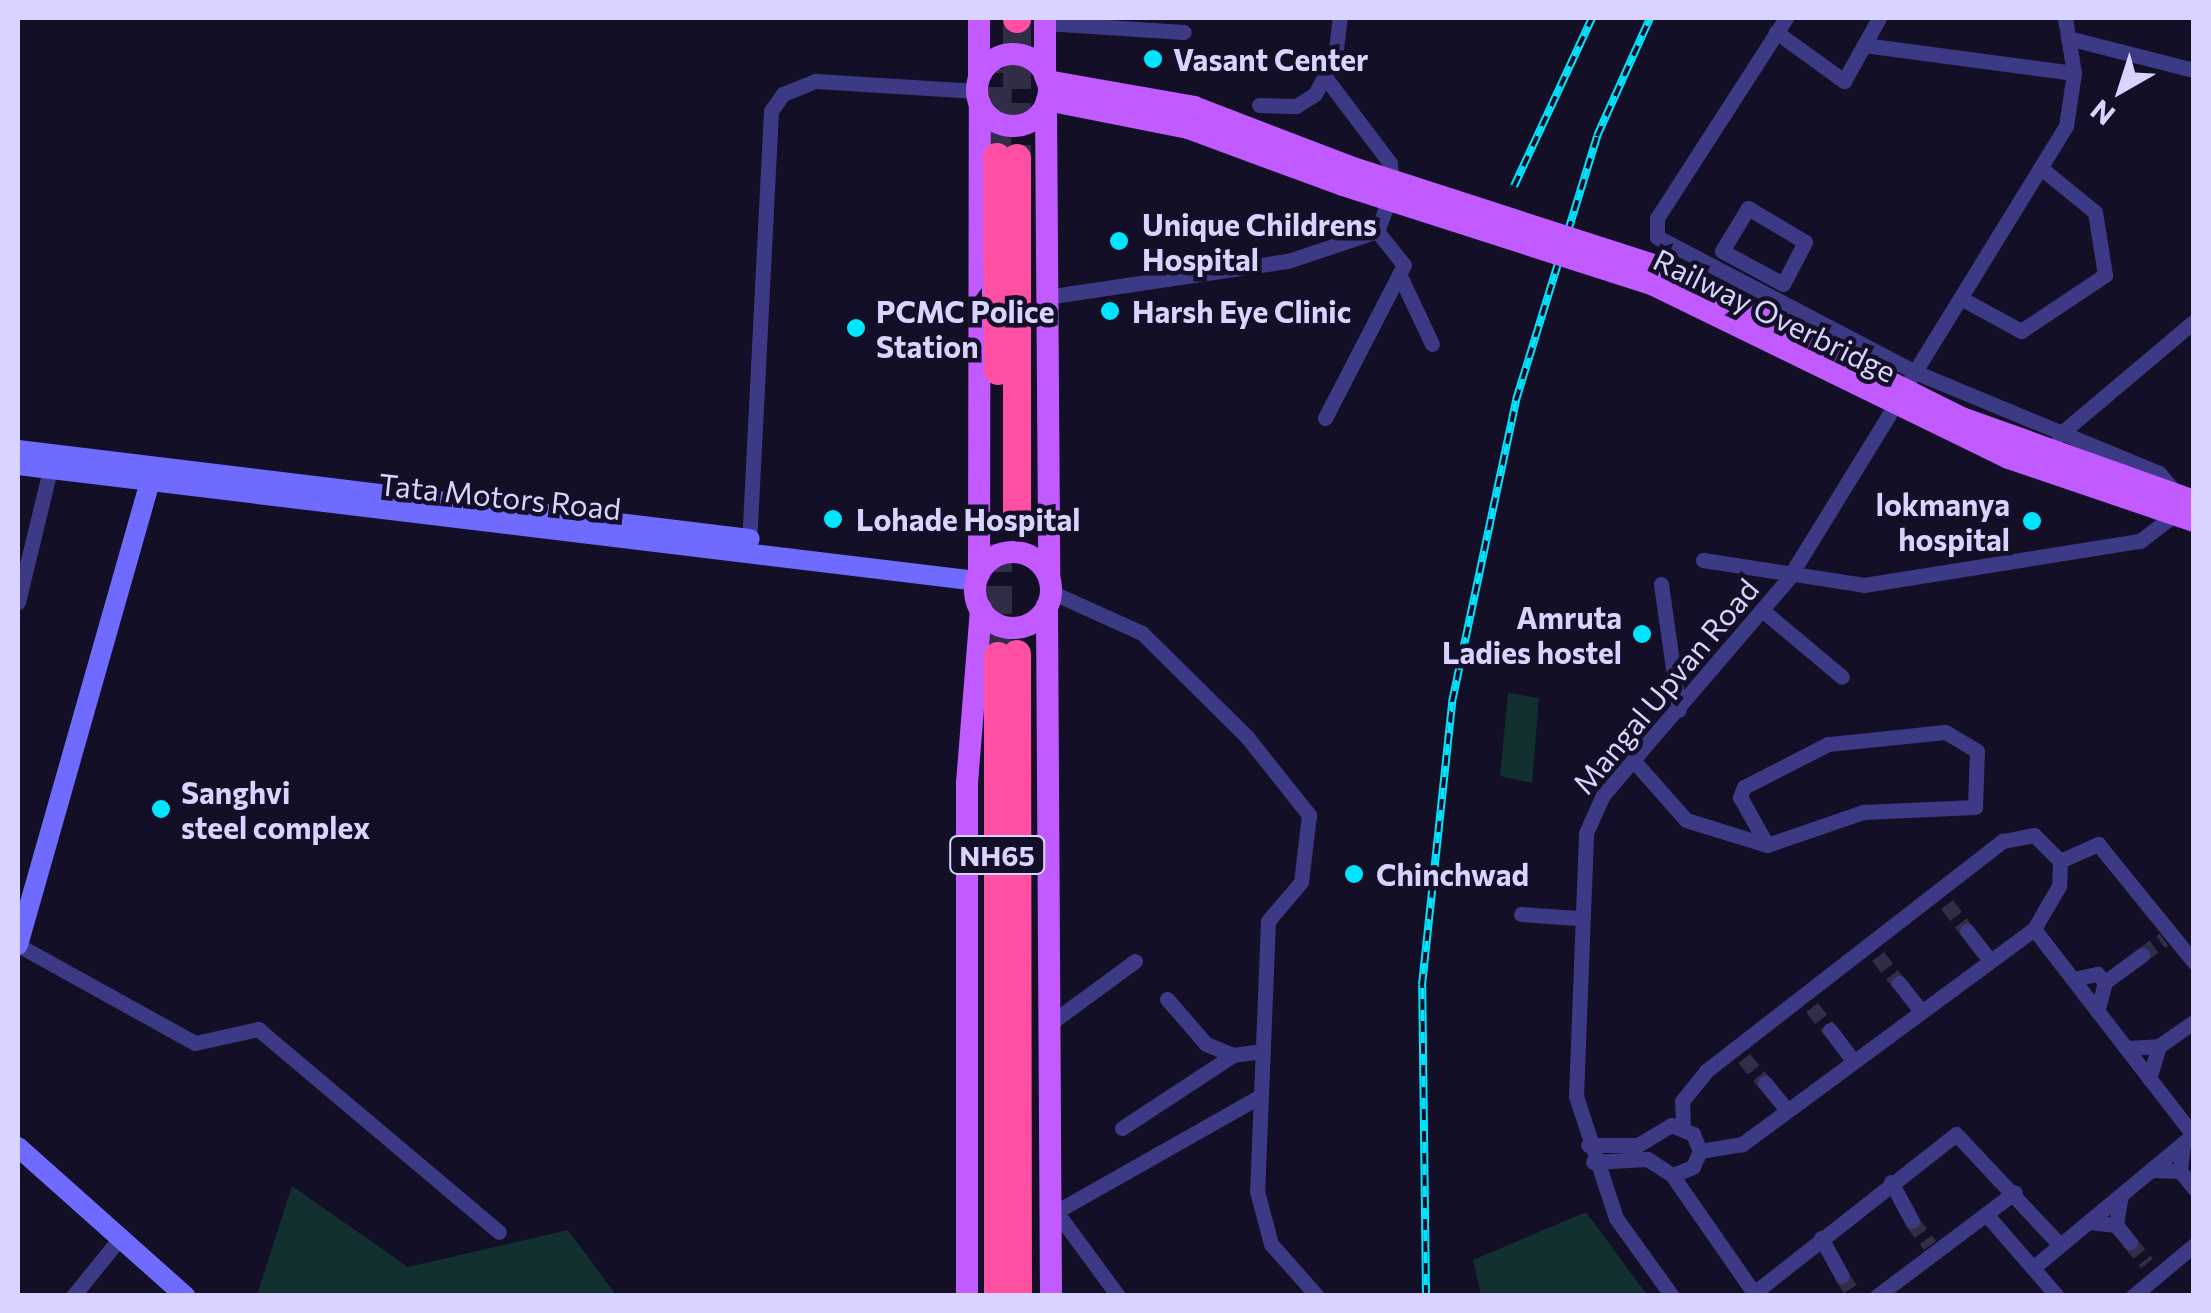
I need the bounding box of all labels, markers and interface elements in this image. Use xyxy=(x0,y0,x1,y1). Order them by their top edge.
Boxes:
north arrow xyxy=(2071,40,2171,140)
place label: Vasant Center xyxy=(1173,41,1368,77)
marker: Vasant Center xyxy=(1142,48,1164,70)
text: N xyxy=(2083,93,2121,133)
place label: Unique Childrens Hospital xyxy=(1142,206,1377,276)
marker: Unique Childrens Hospital xyxy=(1106,228,1132,254)
street label: Railway Overbridge xyxy=(1648,241,1902,389)
place label: PCMC Police Station xyxy=(876,293,1054,364)
place label: Harsh Eye Clinic xyxy=(1132,293,1351,329)
marker: Harsh Eye Clinic xyxy=(1097,298,1123,324)
marker: PCMC Police Station xyxy=(845,317,867,339)
street label: Tata Motors Road xyxy=(377,465,623,527)
place label: lokmanya hospital xyxy=(1876,486,2010,556)
place label: Lohade Hospital xyxy=(856,501,1080,537)
marker: Lohade Hospital xyxy=(820,506,846,532)
marker: lokmanya hospital xyxy=(2019,508,2045,534)
street label: Mangal Upvan Road xyxy=(1565,571,1765,801)
place label: Amruta Ladies hostel xyxy=(1442,599,1622,670)
marker: Amruta Ladies hostel xyxy=(1631,623,1653,645)
place label: Sanghvi steel complex xyxy=(181,774,370,844)
marker: Sanghvi steel complex xyxy=(150,798,172,820)
road number: NH65 xyxy=(947,832,1047,878)
place label: Chinchwad xyxy=(1376,856,1529,892)
marker: Chinchwad xyxy=(1341,861,1367,887)

